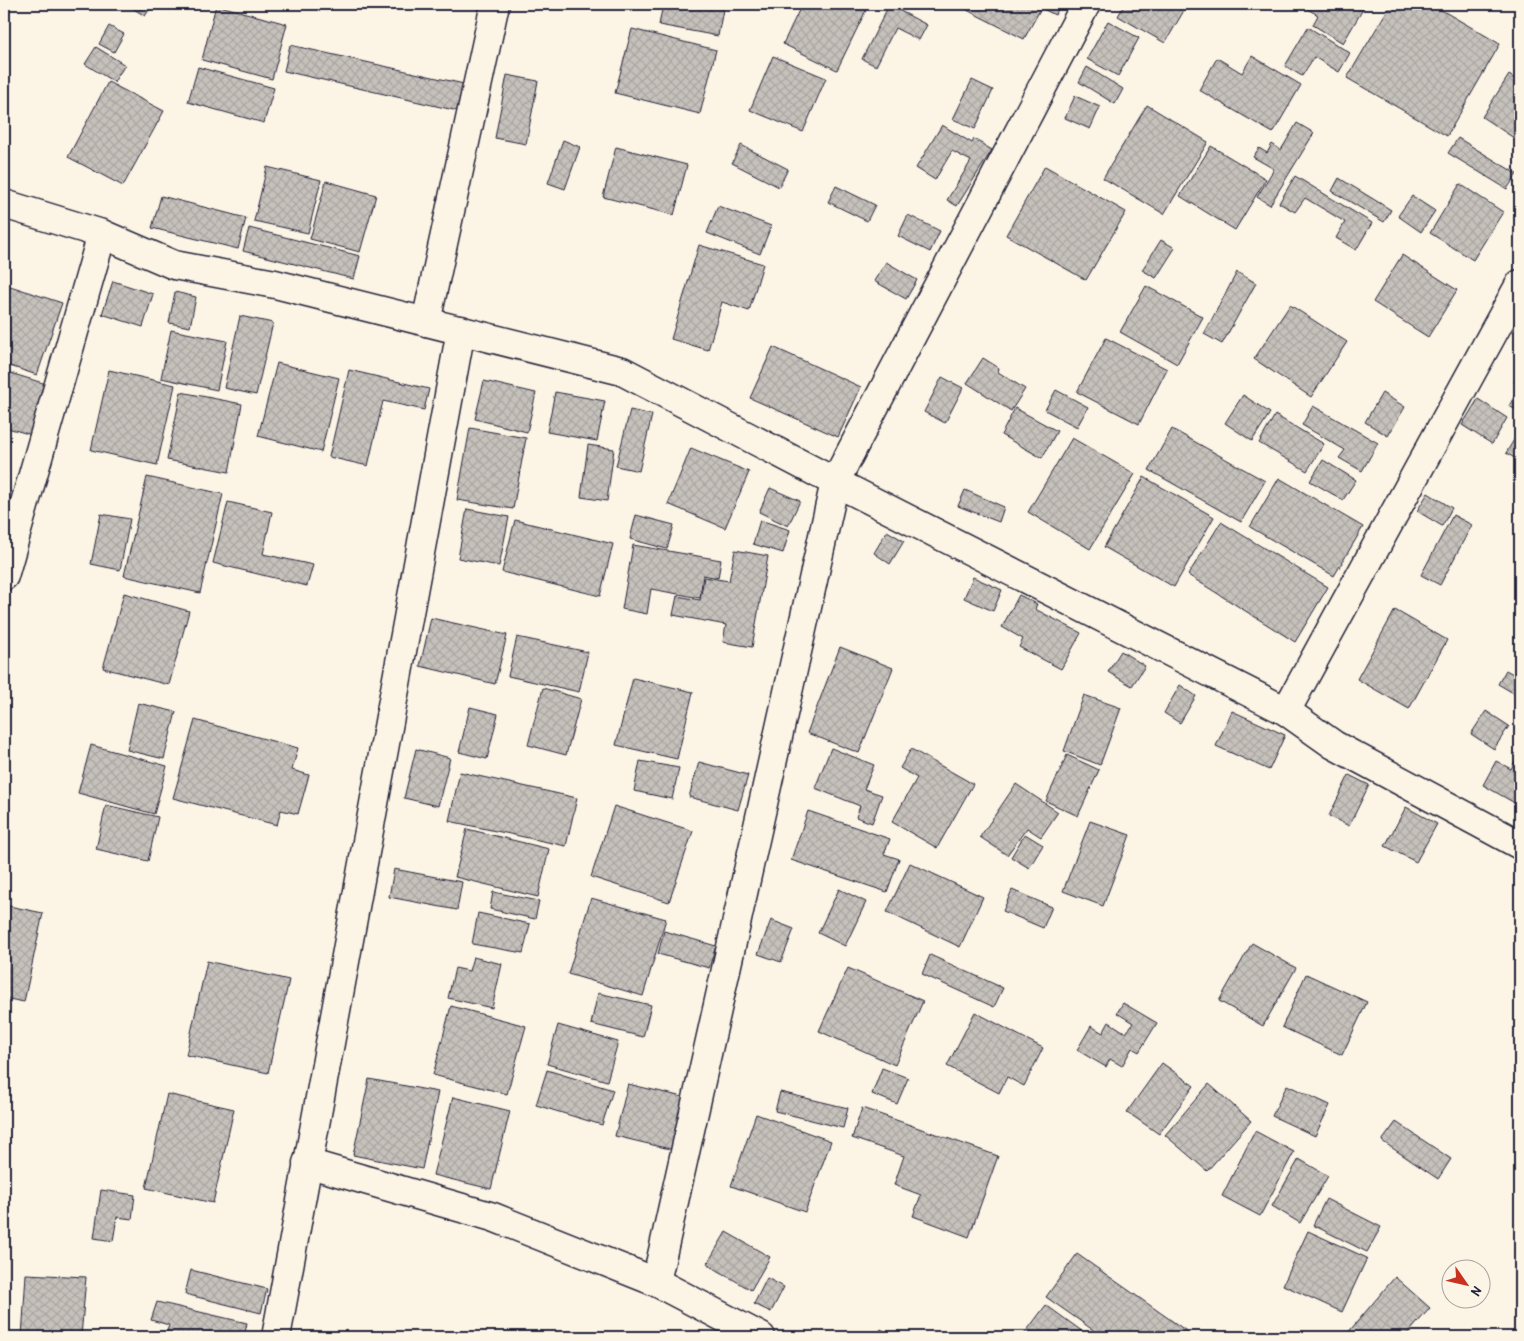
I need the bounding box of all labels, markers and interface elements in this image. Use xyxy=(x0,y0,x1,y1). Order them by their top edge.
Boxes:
north arrow xyxy=(1442,1258,1492,1308)
text: N xyxy=(1467,1283,1487,1300)

